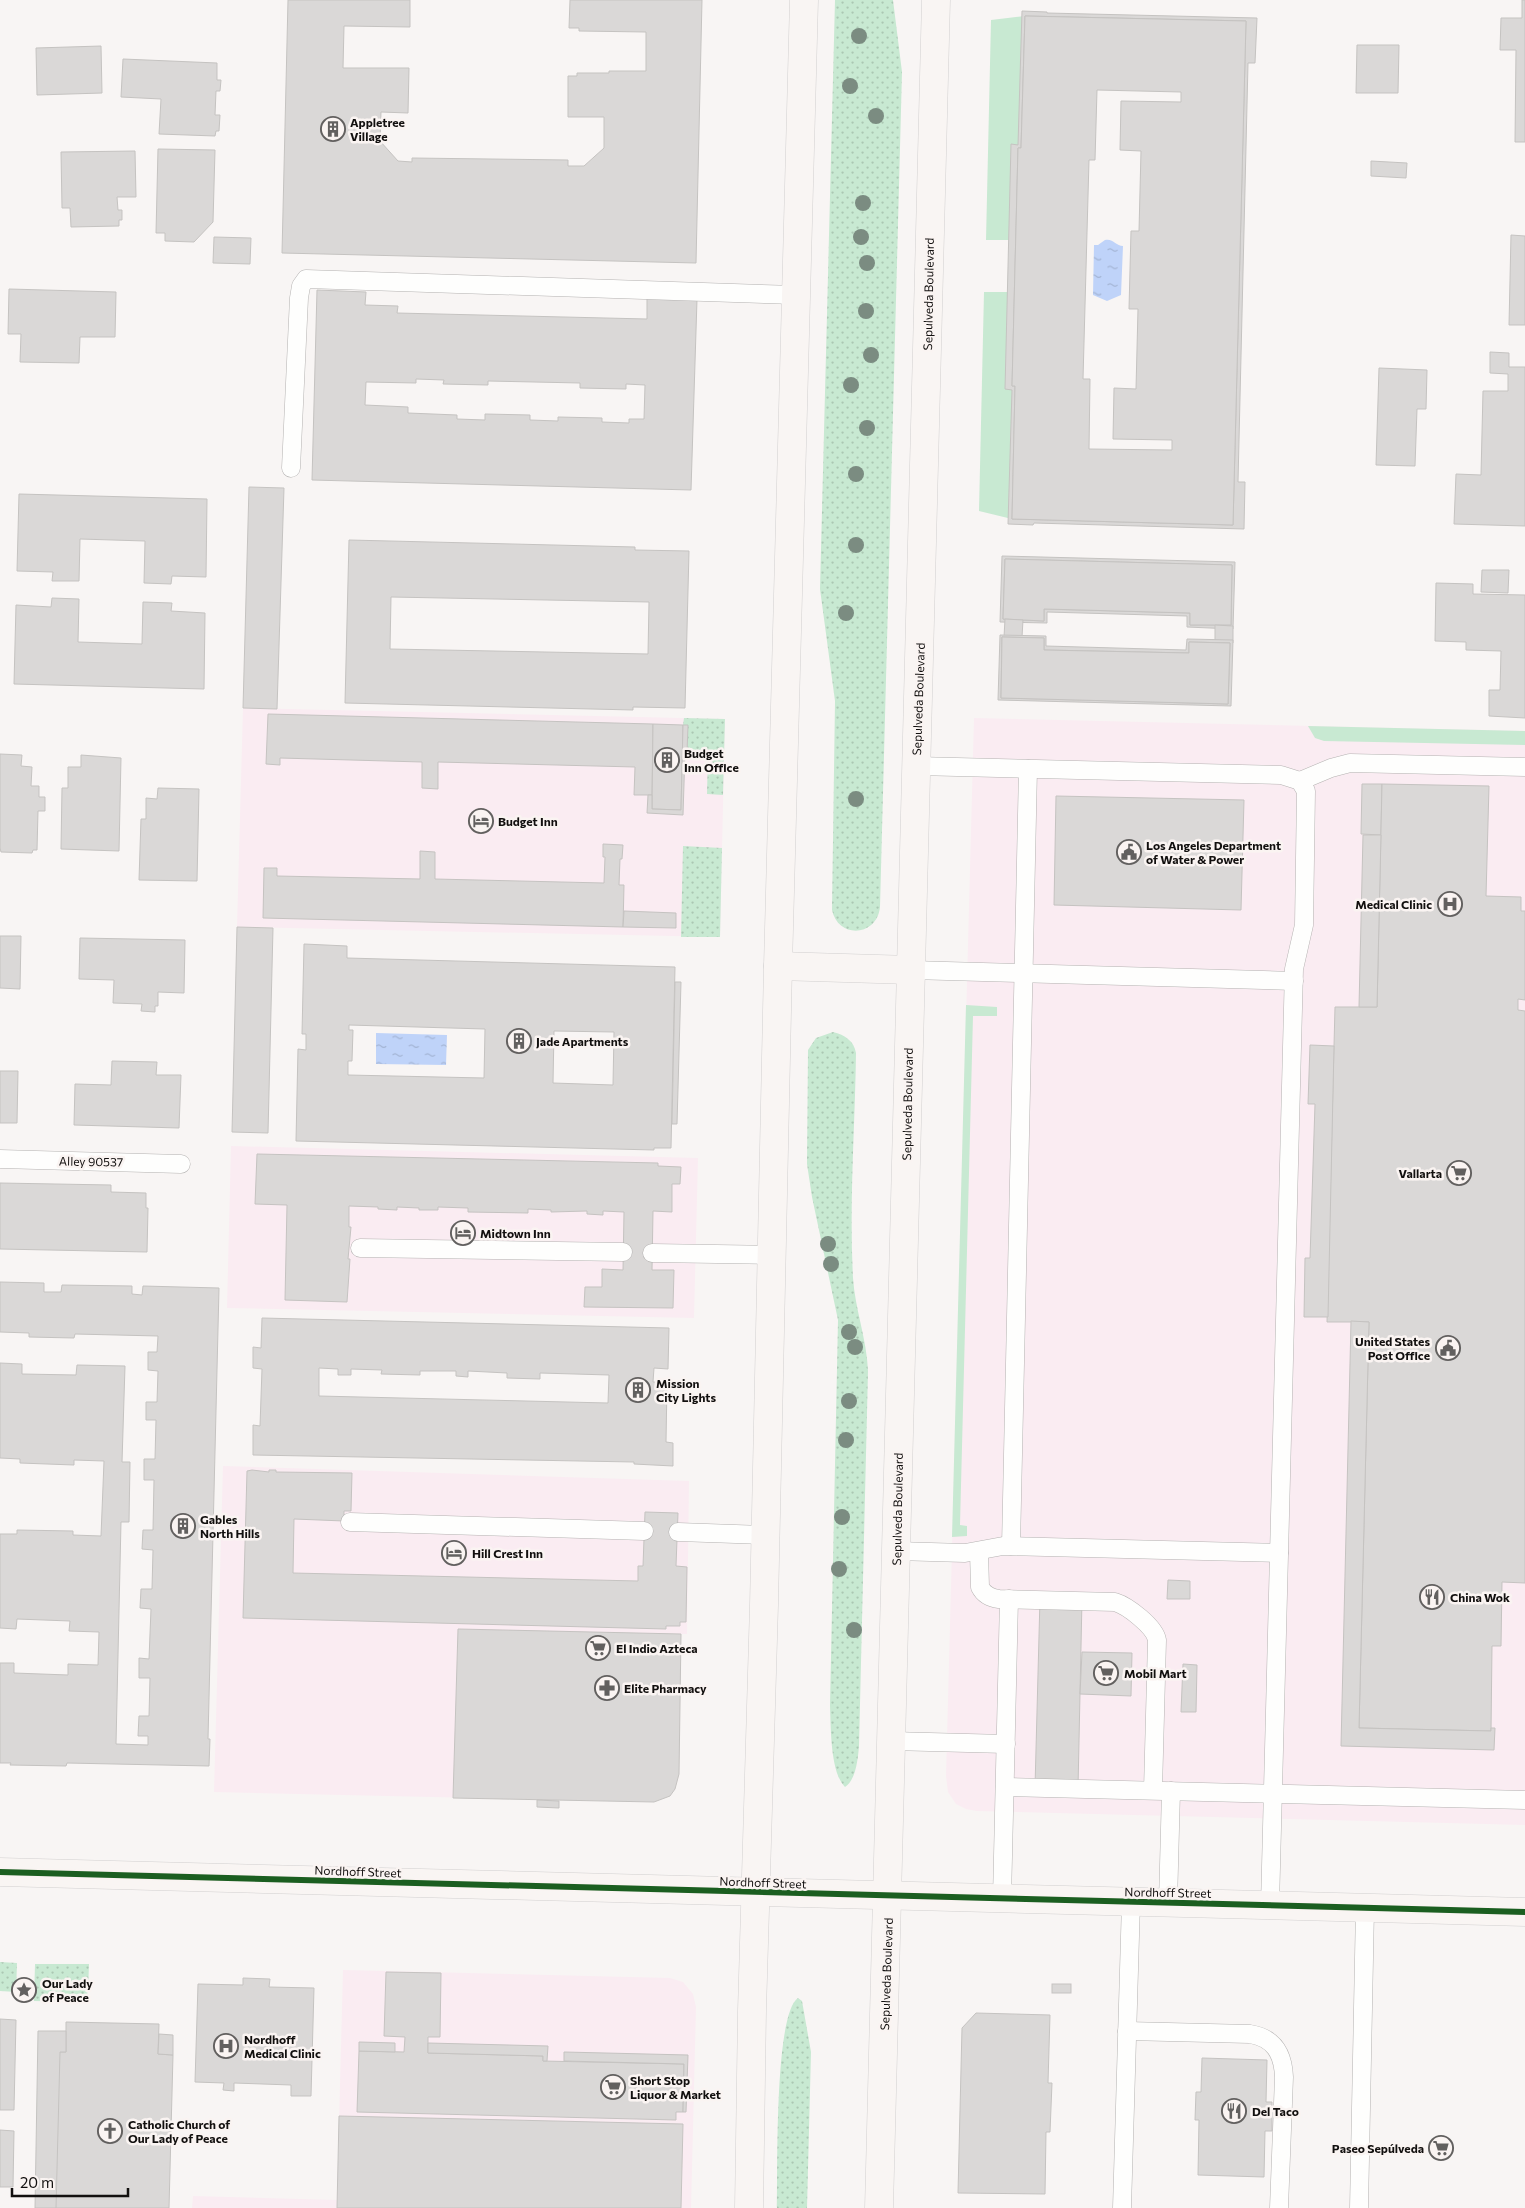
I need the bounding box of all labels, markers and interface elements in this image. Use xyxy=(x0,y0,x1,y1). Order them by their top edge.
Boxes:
place label: Appletree Village xyxy=(350,115,405,143)
building icon: Appletree Village xyxy=(320,116,346,142)
street label: Sepulveda Boulevard xyxy=(920,237,936,350)
street label: Sepulveda Boulevard xyxy=(909,642,927,756)
place label: Budget Inn Office xyxy=(684,746,739,774)
building icon: Budget Inn Office xyxy=(654,747,680,773)
hotel icon: Budget Inn xyxy=(468,808,494,834)
place label: Budget Inn xyxy=(498,814,558,828)
place label: Los Angeles Department of Water & Power xyxy=(1146,838,1281,866)
public building icon: Los Angeles Department of Water & Power xyxy=(1116,839,1142,865)
hospital icon: Medical Clinic xyxy=(1437,891,1463,917)
place label: Medical Clinic xyxy=(1355,897,1432,911)
building icon: Jade Apartments xyxy=(506,1028,532,1054)
place label: Jade Apartments xyxy=(536,1034,629,1049)
street label: Sepulveda Boulevard xyxy=(899,1047,915,1160)
street label: Alley 90537 xyxy=(59,1153,123,1169)
supermarket icon: Vallarta xyxy=(1446,1160,1472,1186)
place label: Vallarta xyxy=(1399,1166,1442,1180)
hotel icon: Midtown Inn xyxy=(450,1220,476,1246)
place label: Midtown Inn xyxy=(480,1226,551,1240)
place label: United States Post Office xyxy=(1355,1334,1430,1362)
public building icon: United States Post Office xyxy=(1435,1335,1461,1361)
place label: Mission City Lights xyxy=(656,1376,716,1404)
building icon: Mission City Lights xyxy=(625,1377,651,1403)
street label: Sepulveda Boulevard xyxy=(889,1452,905,1565)
place label: Gables North Hills xyxy=(200,1512,260,1540)
building icon: Gables North Hills xyxy=(170,1513,196,1539)
hotel icon: Hill Crest Inn xyxy=(441,1540,467,1566)
place label: Hill Crest Inn xyxy=(472,1546,543,1560)
restaurant icon: China Wok xyxy=(1419,1584,1445,1610)
place label: China Wok xyxy=(1450,1590,1510,1604)
supermarket icon: El Indio Azteca xyxy=(585,1635,611,1661)
place label: El Indio Azteca xyxy=(616,1641,698,1655)
supermarket icon: Mobil Mart xyxy=(1093,1660,1119,1686)
place label: Mobil Mart xyxy=(1124,1666,1186,1680)
pharmacy icon: Elite Pharmacy xyxy=(594,1675,620,1701)
place label: Elite Pharmacy xyxy=(624,1681,707,1695)
street label: Nordhoff Street xyxy=(314,1862,402,1880)
street label: Nordhoff Street xyxy=(719,1873,807,1891)
street label: Nordhoff Street xyxy=(1124,1884,1212,1900)
street label: Sepulveda Boulevard xyxy=(877,1917,895,2031)
place label: Our Lady of Peace xyxy=(42,1976,93,2004)
place icon: Our Lady of Peace xyxy=(11,1977,37,2003)
place label: Nordhoff Medical Clinic xyxy=(244,2032,321,2060)
hospital icon: Nordhoff Medical Clinic xyxy=(213,2033,239,2059)
place label: Short Stop Liquor & Market xyxy=(630,2073,721,2101)
supermarket icon: Short Stop Liquor & Market xyxy=(600,2074,626,2100)
restaurant icon: Del Taco xyxy=(1221,2098,1247,2124)
place label: Del Taco xyxy=(1252,2104,1299,2118)
place label: Catholic Church of Our Lady of Peace xyxy=(128,2117,230,2145)
church icon: Catholic Church of Our Lady of Peace xyxy=(97,2118,123,2144)
supermarket icon: Paseo Sepúlveda xyxy=(1428,2135,1454,2161)
place label: Paseo Sepúlveda xyxy=(1332,2141,1424,2155)
scale bar xyxy=(12,2166,129,2198)
text: 20 m xyxy=(20,2173,54,2191)

